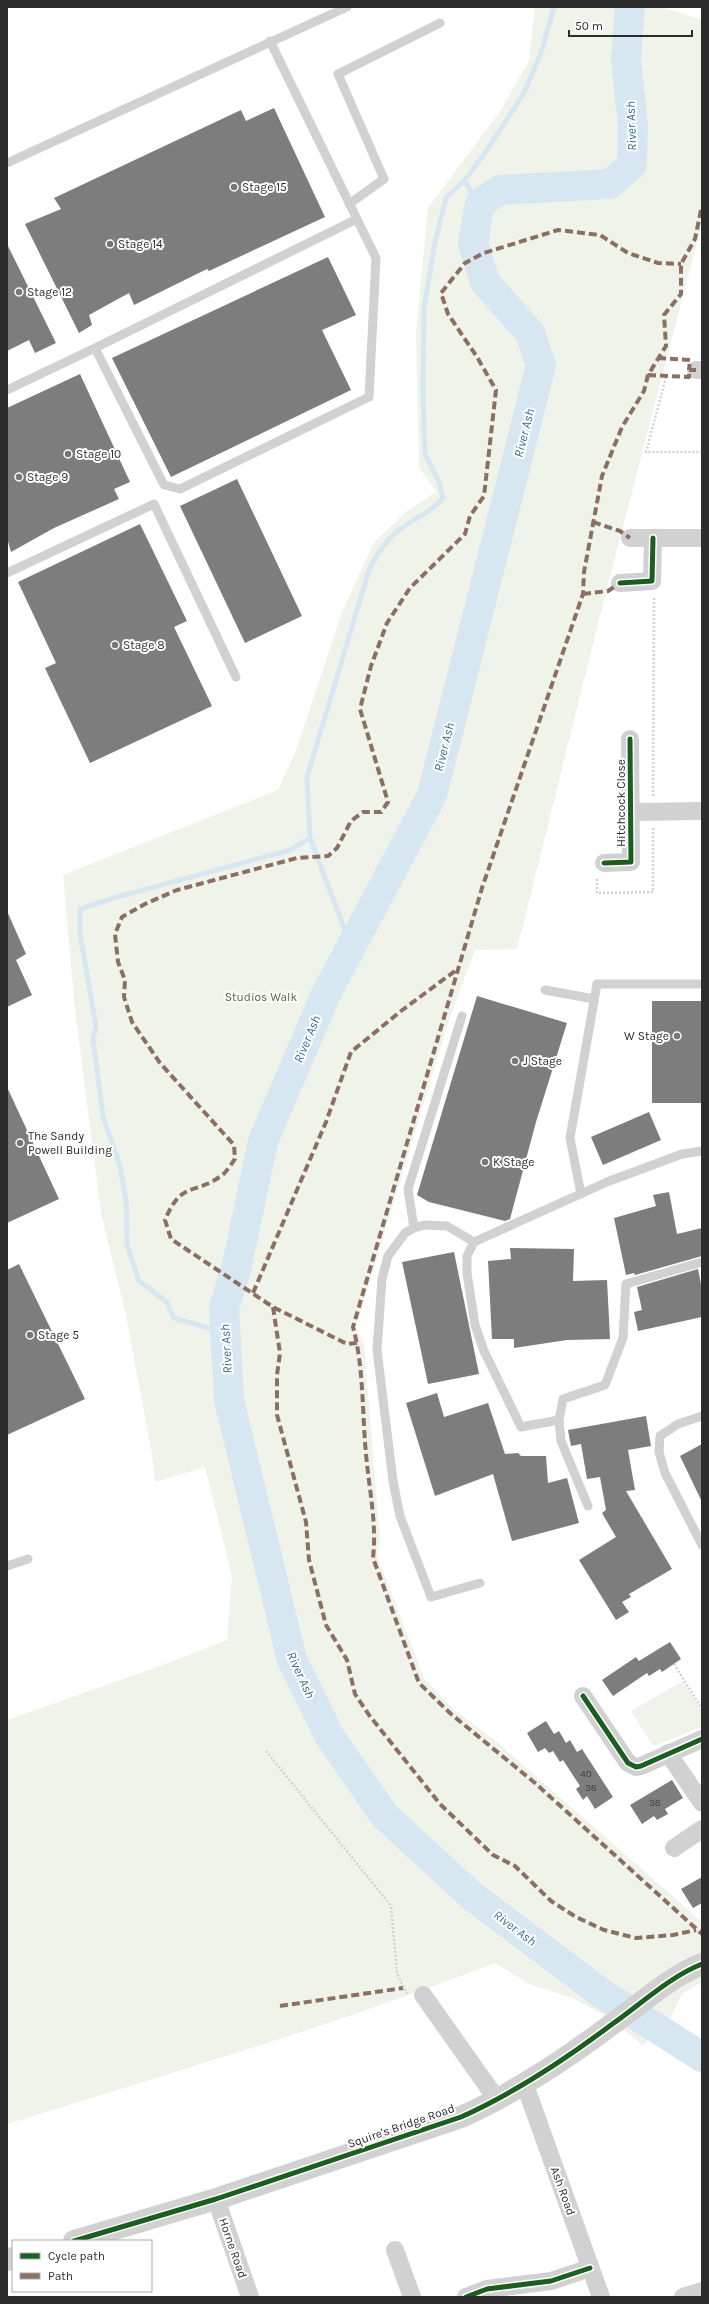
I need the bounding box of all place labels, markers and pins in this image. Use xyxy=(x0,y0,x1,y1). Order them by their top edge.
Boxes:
place label: Stage 15 xyxy=(242,180,287,194)
marker: Stage 15 xyxy=(229,182,239,192)
place label: Stage 14 xyxy=(118,237,163,251)
marker: Stage 14 xyxy=(105,239,115,249)
place label: Stage 12 xyxy=(27,285,72,299)
marker: Stage 12 xyxy=(14,287,24,297)
place label: Stage 10 xyxy=(76,447,121,461)
marker: Stage 10 xyxy=(63,449,73,459)
place label: Stage 9 xyxy=(27,470,68,484)
marker: Stage 9 xyxy=(14,472,24,482)
place label: Stage 8 xyxy=(123,638,165,652)
marker: Stage 8 xyxy=(110,640,120,650)
place label: W Stage xyxy=(624,1029,669,1043)
marker: W Stage xyxy=(672,1031,682,1041)
place label: J Stage xyxy=(523,1054,562,1068)
marker: J Stage xyxy=(510,1056,520,1066)
place label: The Sandy Powell Building xyxy=(28,1129,112,1157)
marker: The Sandy Powell Building xyxy=(15,1138,25,1148)
place label: K Stage xyxy=(493,1155,534,1169)
marker: K Stage xyxy=(480,1157,490,1167)
place label: Stage 5 xyxy=(38,1328,79,1342)
marker: Stage 5 xyxy=(25,1330,35,1340)

